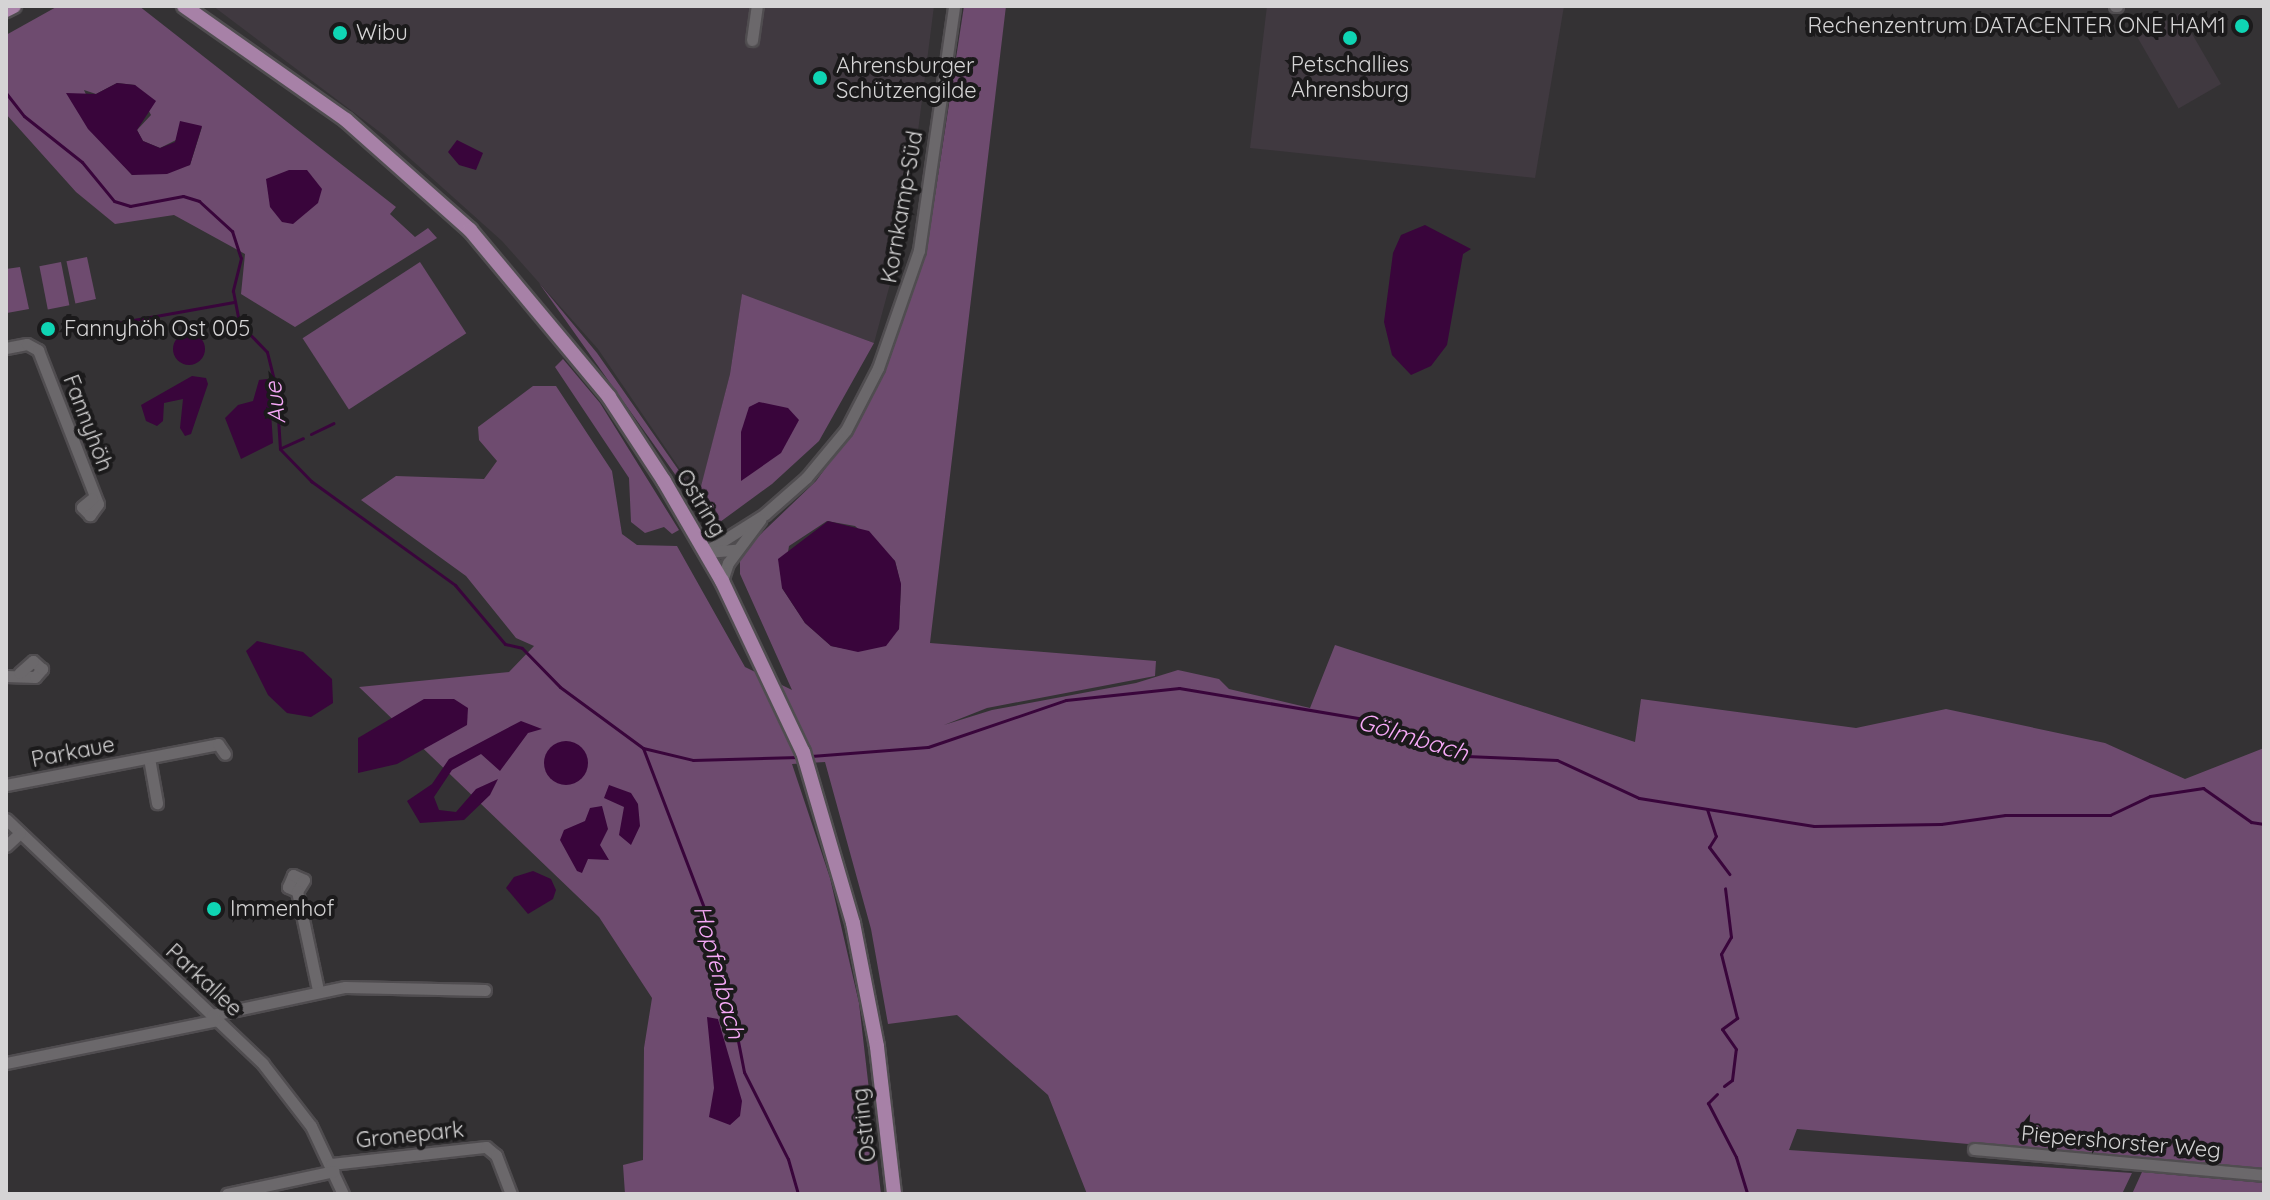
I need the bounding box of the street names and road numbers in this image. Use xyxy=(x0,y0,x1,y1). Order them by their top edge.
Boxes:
street label: Kornkamp-Süd xyxy=(876,129,928,285)
street label: Fannyhöh xyxy=(57,371,119,475)
street label: Ostring xyxy=(671,464,731,542)
street label: Parkaue xyxy=(29,731,117,773)
street label: Parkallee xyxy=(160,938,248,1022)
street label: Ostring xyxy=(846,1087,882,1163)
street label: Gronepark xyxy=(355,1116,465,1154)
street label: Piepershorster Weg xyxy=(2020,1120,2222,1164)

